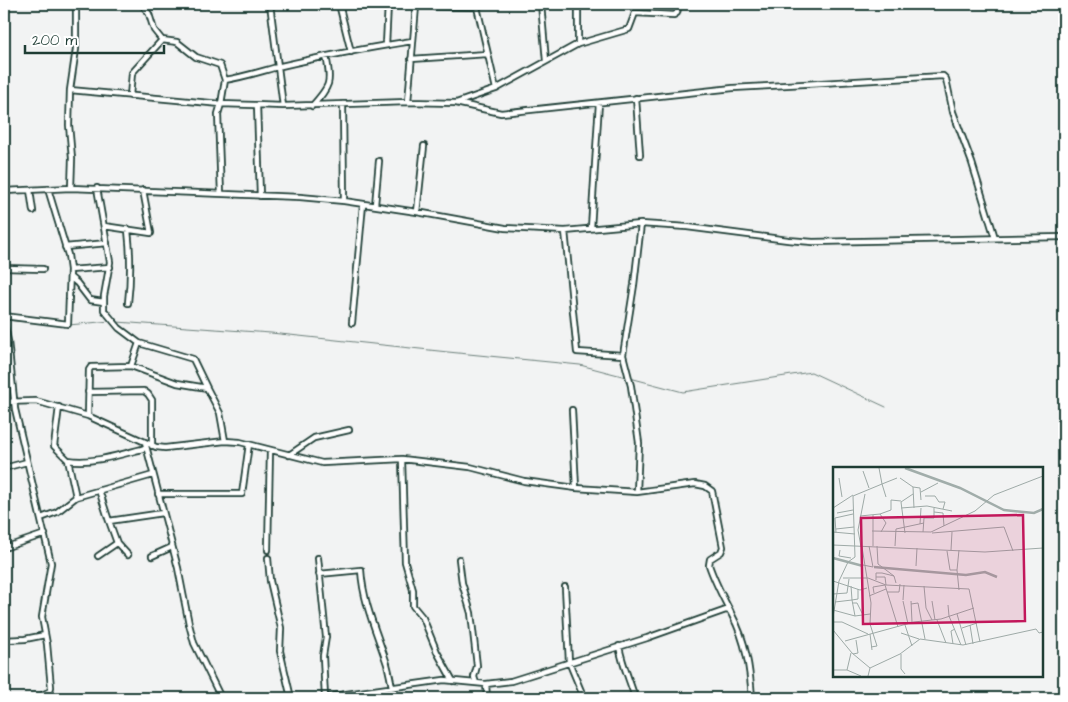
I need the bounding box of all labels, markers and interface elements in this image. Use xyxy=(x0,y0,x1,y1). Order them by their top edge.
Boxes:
scale bar xyxy=(25,22,164,54)
text: 200 m xyxy=(32,30,78,51)
inset map xyxy=(833,467,1043,677)

